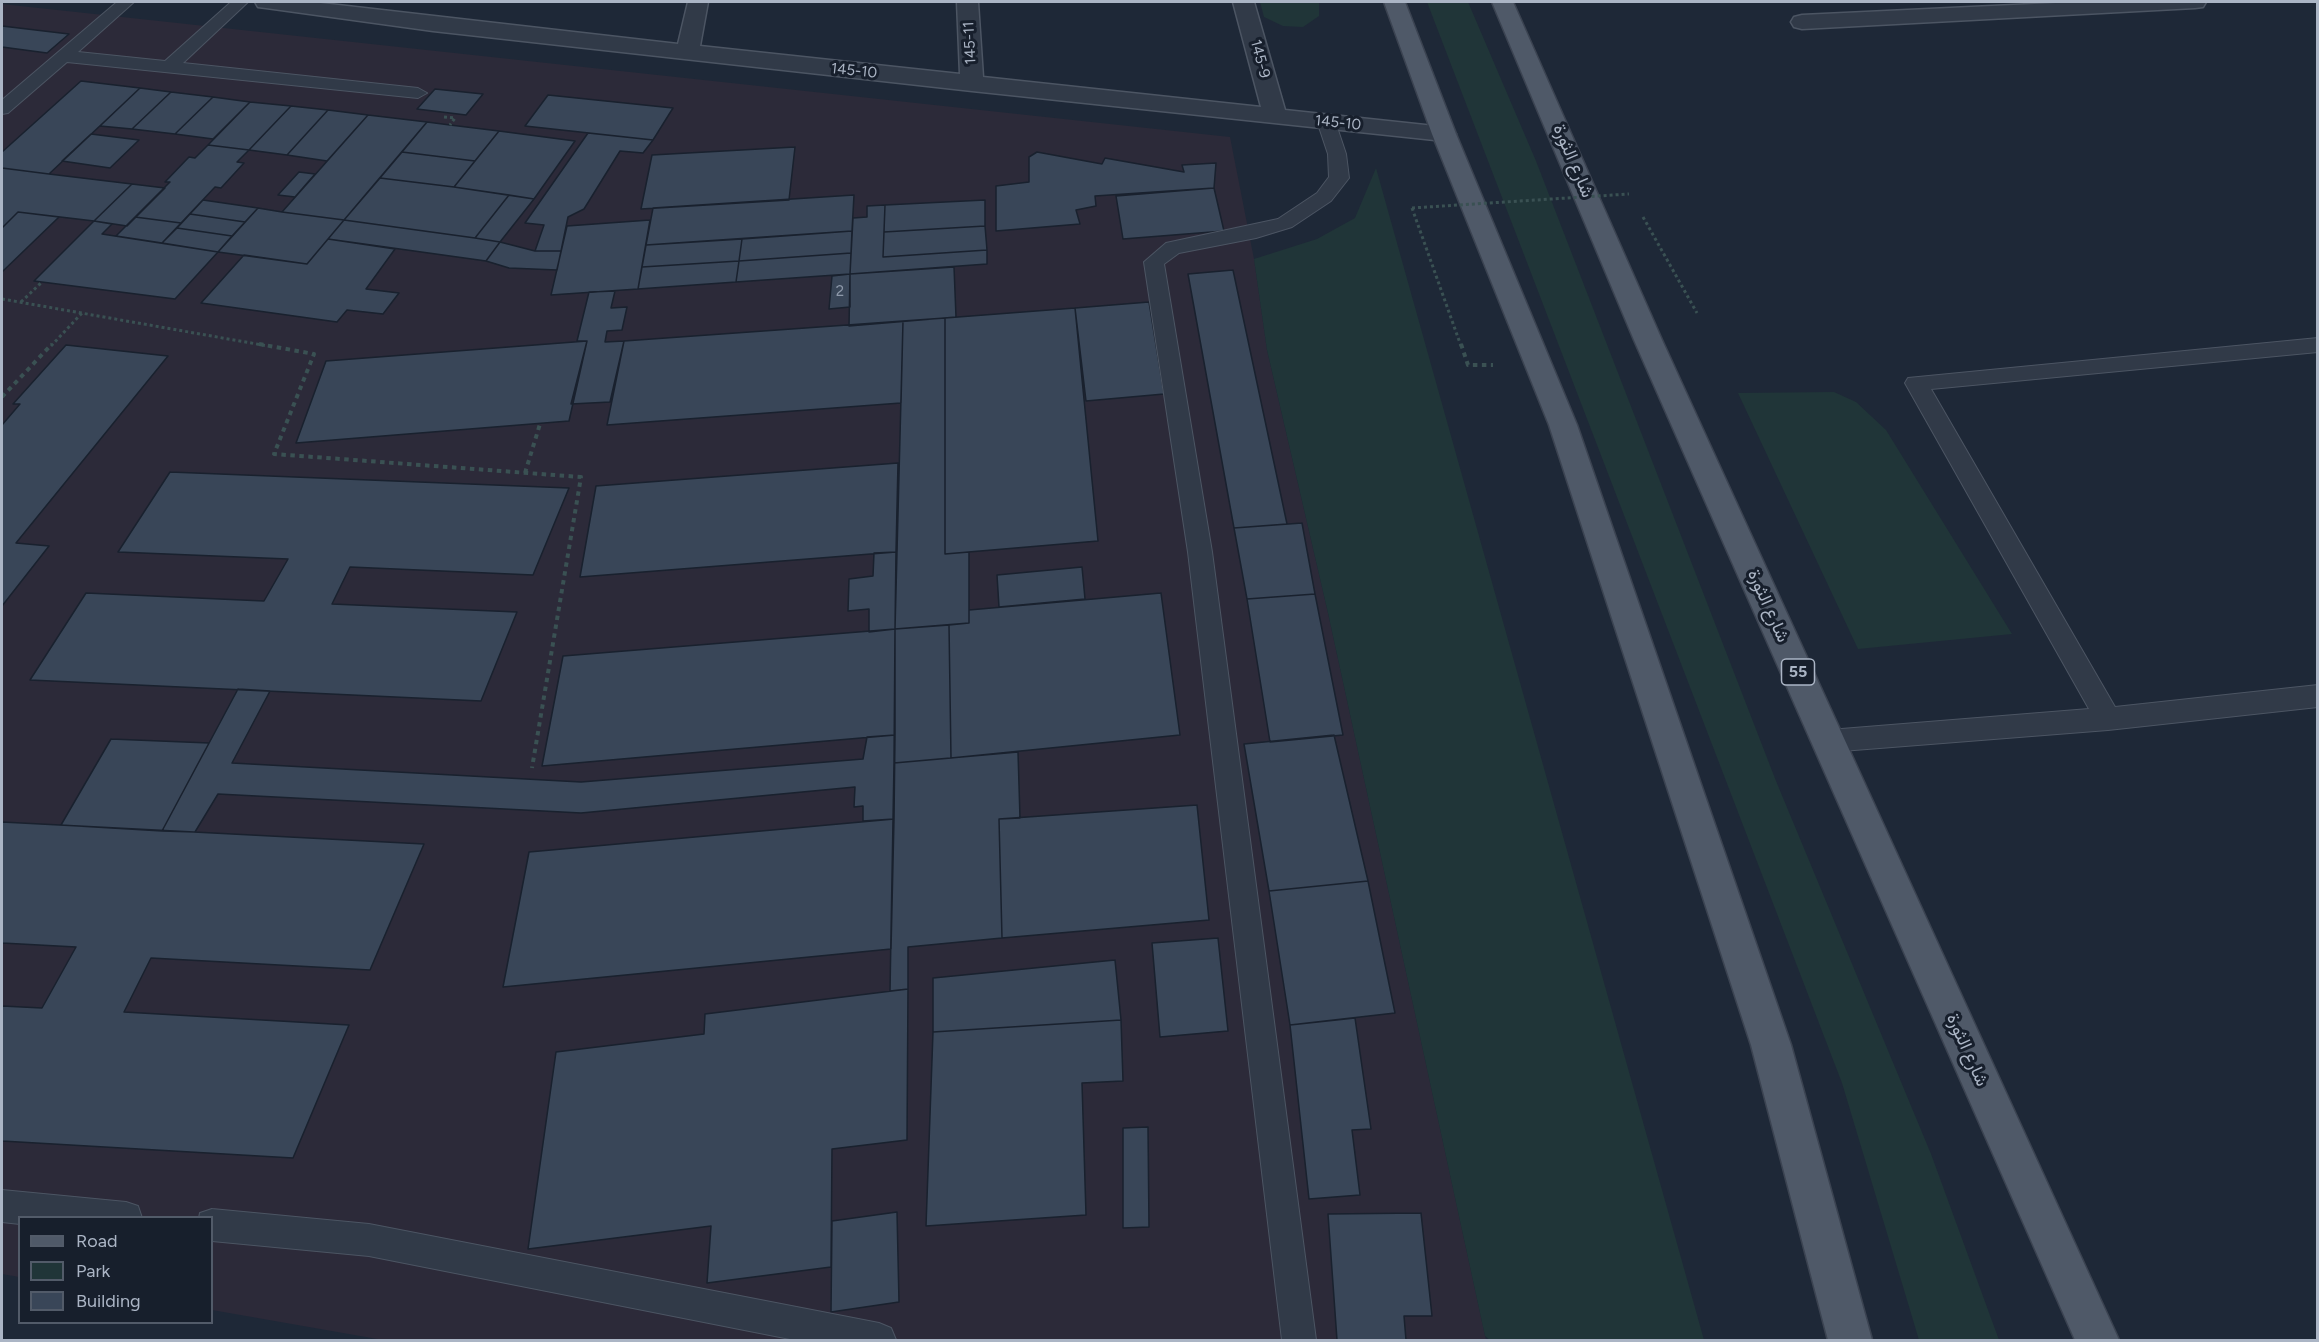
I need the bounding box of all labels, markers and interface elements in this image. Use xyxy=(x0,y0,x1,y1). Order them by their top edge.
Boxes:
street label: 145-11 xyxy=(960,21,980,65)
street label: 145-9 xyxy=(1246,38,1274,80)
street label: 145-10 xyxy=(830,60,878,82)
street label: 145-10 xyxy=(1314,112,1362,134)
street label: شارع الثورة xyxy=(1548,121,1598,201)
house number: 2 xyxy=(836,283,844,301)
street label: شارع الثورة xyxy=(1742,566,1794,646)
road number: 55 xyxy=(1782,659,1814,685)
street label: شارع الثورة xyxy=(1941,1010,1993,1090)
legend xyxy=(18,1216,213,1324)
text: Road xyxy=(76,1230,117,1252)
text: Park xyxy=(76,1260,110,1282)
text: Building xyxy=(76,1290,141,1312)

